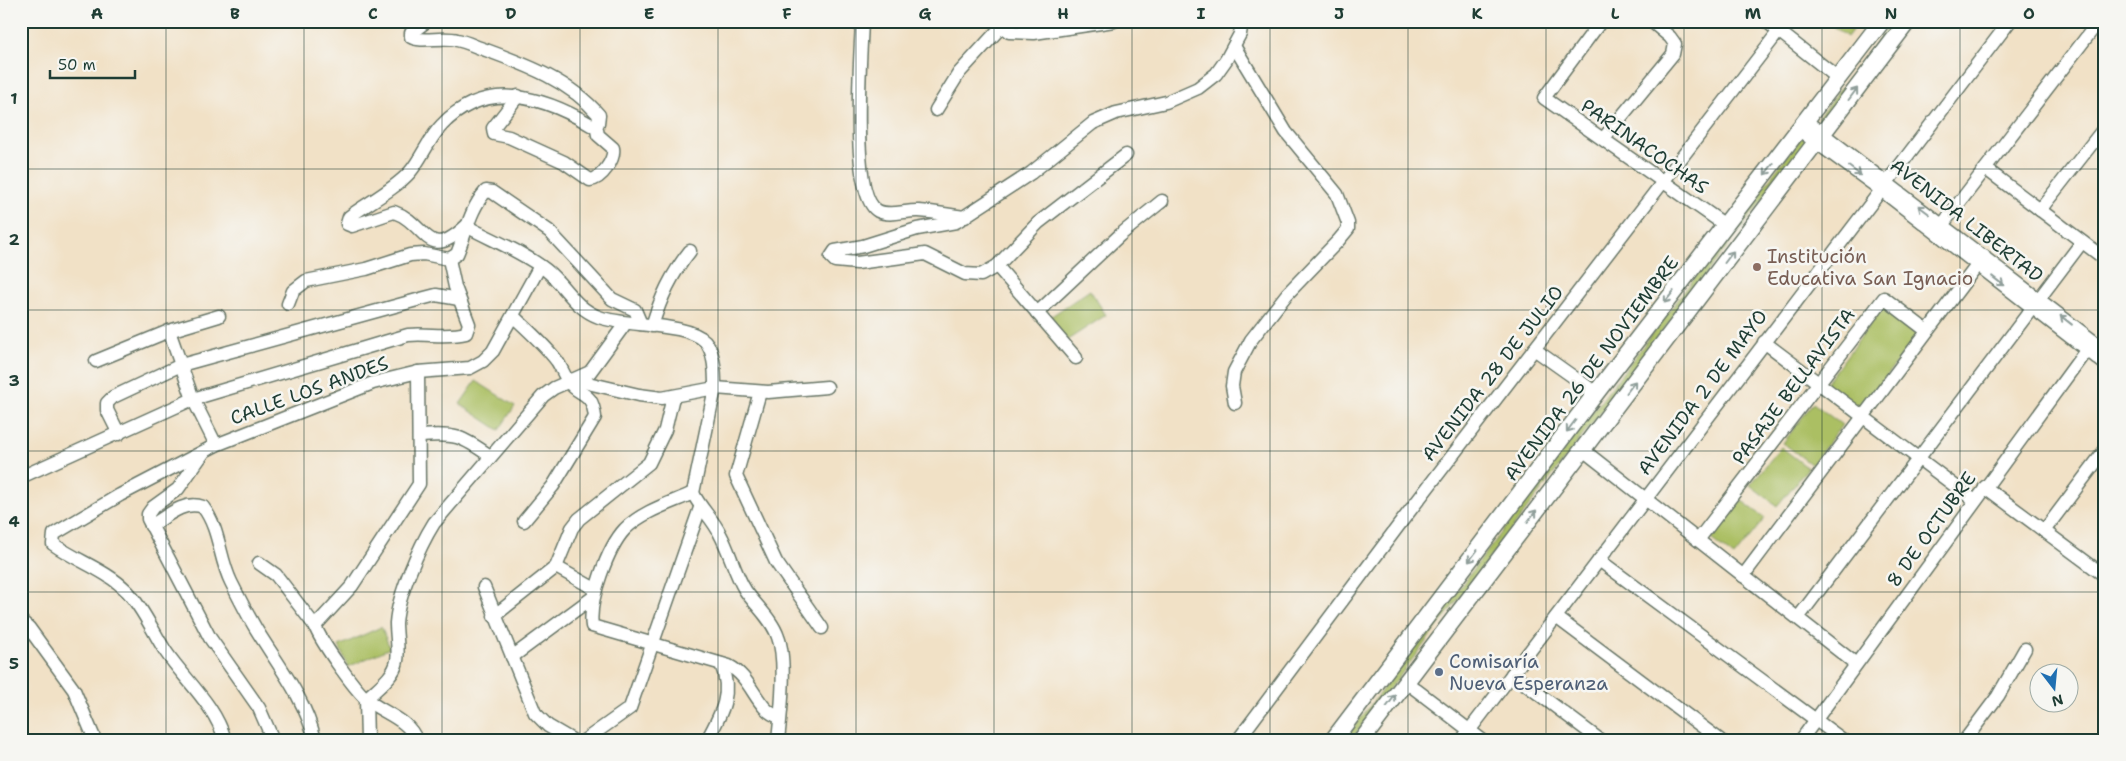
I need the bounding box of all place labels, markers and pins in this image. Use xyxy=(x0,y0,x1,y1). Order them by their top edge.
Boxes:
place label: Institución Educativa San Ignacio xyxy=(1767,244,1973,291)
marker: Institución Educativa San Ignacio xyxy=(1751,261,1763,273)
place label: Comisaría Nueva Esperanza xyxy=(1449,649,1608,696)
marker: Comisaría Nueva Esperanza xyxy=(1433,666,1445,678)

